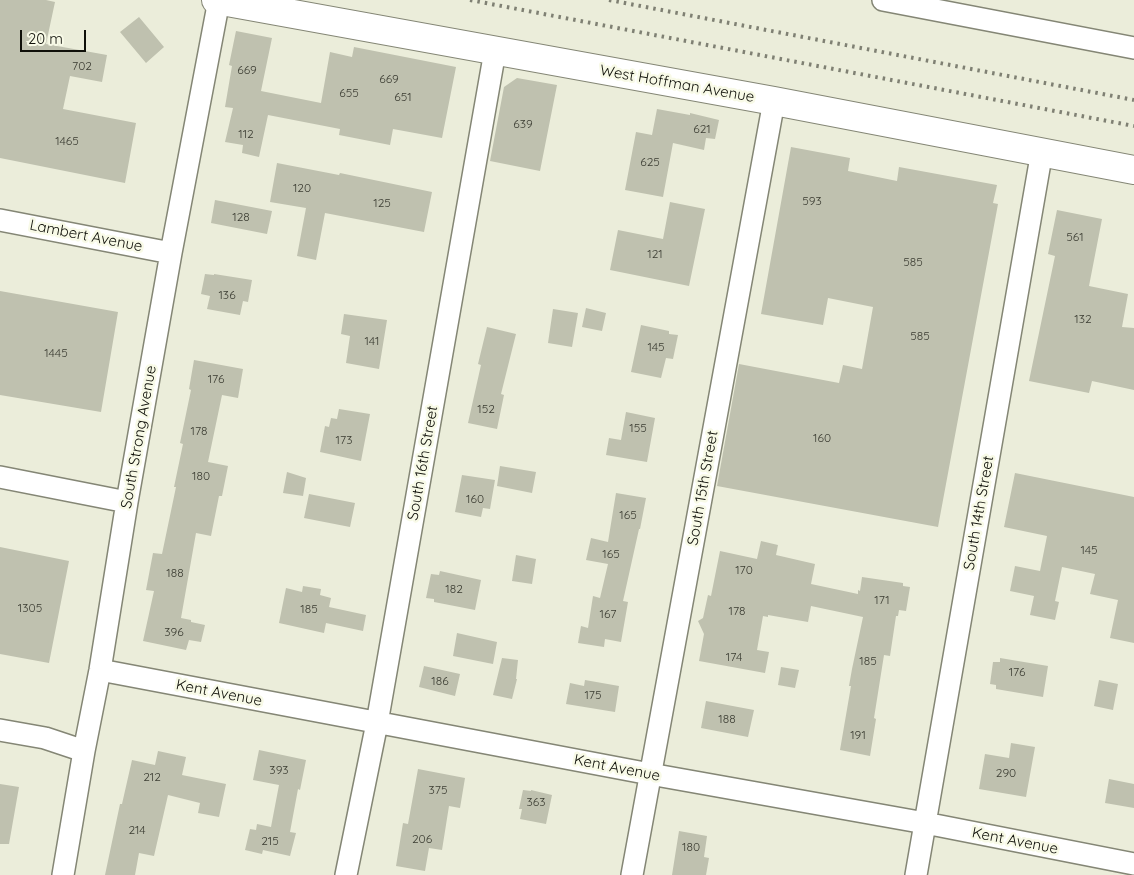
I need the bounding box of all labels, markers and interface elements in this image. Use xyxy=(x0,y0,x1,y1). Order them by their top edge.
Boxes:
scale bar xyxy=(22,20,89,52)
text: 20 m xyxy=(28,29,63,48)
house number: 702 xyxy=(72,59,92,73)
street label: West Hoffman Avenue xyxy=(598,62,756,106)
house number: 669 xyxy=(237,63,257,77)
house number: 669 xyxy=(379,72,399,86)
house number: 655 xyxy=(339,86,359,100)
house number: 651 xyxy=(394,90,412,104)
house number: 639 xyxy=(513,117,533,131)
house number: 621 xyxy=(693,122,711,136)
house number: 112 xyxy=(238,127,254,141)
house number: 1465 xyxy=(55,134,79,148)
house number: 625 xyxy=(640,155,660,169)
house number: 120 xyxy=(293,181,311,195)
house number: 593 xyxy=(802,194,822,208)
house number: 125 xyxy=(373,196,391,210)
house number: 128 xyxy=(232,210,250,224)
street label: Lambert Avenue xyxy=(28,216,144,256)
house number: 561 xyxy=(1066,230,1084,244)
house number: 121 xyxy=(647,247,663,261)
house number: 585 xyxy=(903,255,923,269)
house number: 136 xyxy=(218,288,236,302)
house number: 132 xyxy=(1074,312,1092,326)
house number: 585 xyxy=(910,329,930,343)
house number: 141 xyxy=(365,334,379,348)
house number: 145 xyxy=(647,340,665,354)
house number: 1445 xyxy=(44,346,68,360)
street label: South Strong Avenue xyxy=(118,364,160,510)
house number: 176 xyxy=(208,372,224,386)
house number: 152 xyxy=(477,402,495,416)
street label: South 16th Street xyxy=(404,404,442,522)
house number: 155 xyxy=(629,421,647,435)
house number: 178 xyxy=(190,424,208,438)
street label: South 15th Street xyxy=(684,429,722,547)
house number: 160 xyxy=(813,431,831,445)
house number: 173 xyxy=(336,433,352,447)
street label: South 14th Street xyxy=(960,454,998,572)
house number: 180 xyxy=(192,469,210,483)
house number: 160 xyxy=(466,492,484,506)
house number: 165 xyxy=(619,508,637,522)
house number: 145 xyxy=(1080,543,1098,557)
house number: 165 xyxy=(602,547,620,561)
house number: 170 xyxy=(735,563,753,577)
house number: 188 xyxy=(166,566,184,580)
house number: 182 xyxy=(445,582,463,596)
house number: 171 xyxy=(874,593,890,607)
house number: 1305 xyxy=(18,601,42,615)
house number: 185 xyxy=(300,602,318,616)
house number: 178 xyxy=(728,604,746,618)
house number: 167 xyxy=(599,607,617,621)
house number: 396 xyxy=(164,625,184,639)
house number: 174 xyxy=(726,650,742,664)
house number: 185 xyxy=(859,654,877,668)
house number: 176 xyxy=(1009,665,1025,679)
house number: 186 xyxy=(431,674,449,688)
street label: Kent Avenue xyxy=(174,676,264,710)
house number: 175 xyxy=(584,688,602,702)
house number: 188 xyxy=(718,712,736,726)
house number: 191 xyxy=(850,728,866,742)
street label: Kent Avenue xyxy=(572,751,662,785)
house number: 393 xyxy=(269,763,289,777)
house number: 290 xyxy=(996,766,1016,780)
house number: 212 xyxy=(143,770,161,784)
house number: 375 xyxy=(429,783,447,797)
house number: 363 xyxy=(526,795,546,809)
house number: 214 xyxy=(128,823,146,837)
street label: Kent Avenue xyxy=(970,824,1060,858)
house number: 206 xyxy=(412,832,432,846)
house number: 215 xyxy=(261,834,279,848)
house number: 180 xyxy=(682,840,700,854)

